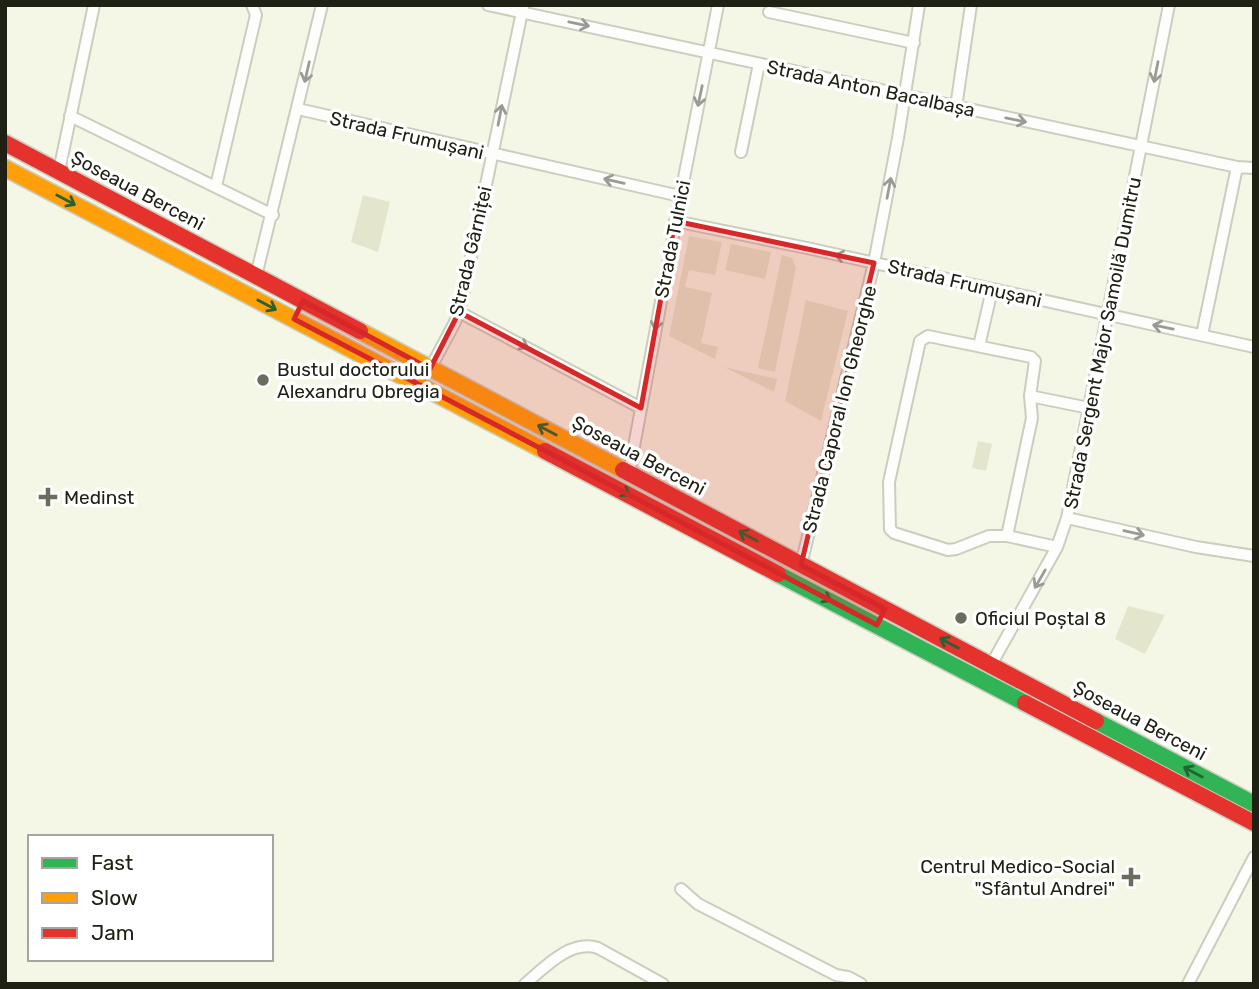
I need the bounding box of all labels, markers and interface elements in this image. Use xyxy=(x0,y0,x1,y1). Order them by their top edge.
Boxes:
one-way arrow xyxy=(567,18,590,32)
street label: Strada Anton Bacalbașa xyxy=(765,55,977,122)
one-way arrow xyxy=(299,60,313,83)
one-way arrow xyxy=(1149,60,1162,83)
one-way arrow xyxy=(693,84,707,107)
one-way arrow xyxy=(494,104,508,127)
street label: Strada Frumușani xyxy=(328,107,486,164)
one-way arrow xyxy=(1004,113,1027,127)
street label: Șoseaua Berceni xyxy=(67,146,208,235)
one-way arrow xyxy=(603,174,626,187)
street label: Strada Sergent Major Samoilă Dumitru xyxy=(1059,175,1146,511)
one-way arrow xyxy=(883,177,896,200)
street label: Strada Tulnici xyxy=(650,178,695,300)
street label: Strada Gârniței xyxy=(444,184,497,318)
one-way arrow xyxy=(55,193,76,207)
one-way arrow xyxy=(834,249,857,263)
street label: Strada Frumușani xyxy=(886,255,1044,312)
street label: Strada Caporal Ion Gheorghe xyxy=(798,283,881,535)
one-way arrow xyxy=(256,299,277,313)
one-way arrow xyxy=(650,308,663,331)
one-way arrow xyxy=(1152,319,1175,333)
one-way arrow xyxy=(508,337,529,351)
place label: Bustul doctorului Alexandru Obregia xyxy=(277,358,440,403)
marker: Bustul doctorului Alexandru Obregia xyxy=(255,372,271,388)
street label: Șoseaua Berceni xyxy=(568,411,709,500)
one-way arrow xyxy=(537,423,558,436)
one-way arrow xyxy=(610,484,631,497)
place label: Medinst xyxy=(64,486,135,509)
marker: Medinst xyxy=(38,487,58,507)
one-way arrow xyxy=(1122,527,1145,540)
one-way arrow xyxy=(738,529,759,543)
one-way arrow xyxy=(1033,568,1047,588)
one-way arrow xyxy=(811,589,832,603)
place label: Oficiul Poștal 8 xyxy=(975,607,1106,630)
marker: Oficiul Poștal 8 xyxy=(953,610,969,626)
one-way arrow xyxy=(939,636,960,649)
street label: Șoseaua Berceni xyxy=(1069,676,1210,765)
one-way arrow xyxy=(1184,765,1204,779)
legend xyxy=(28,835,273,961)
text: Fast xyxy=(91,850,133,875)
place label: Centrul Medico-Social "Sfântul Andrei" xyxy=(920,855,1115,900)
marker: Centrul Medico-Social "Sfântul Andrei" xyxy=(1121,867,1141,887)
text: Slow xyxy=(91,885,138,910)
text: Jam xyxy=(91,920,135,945)

